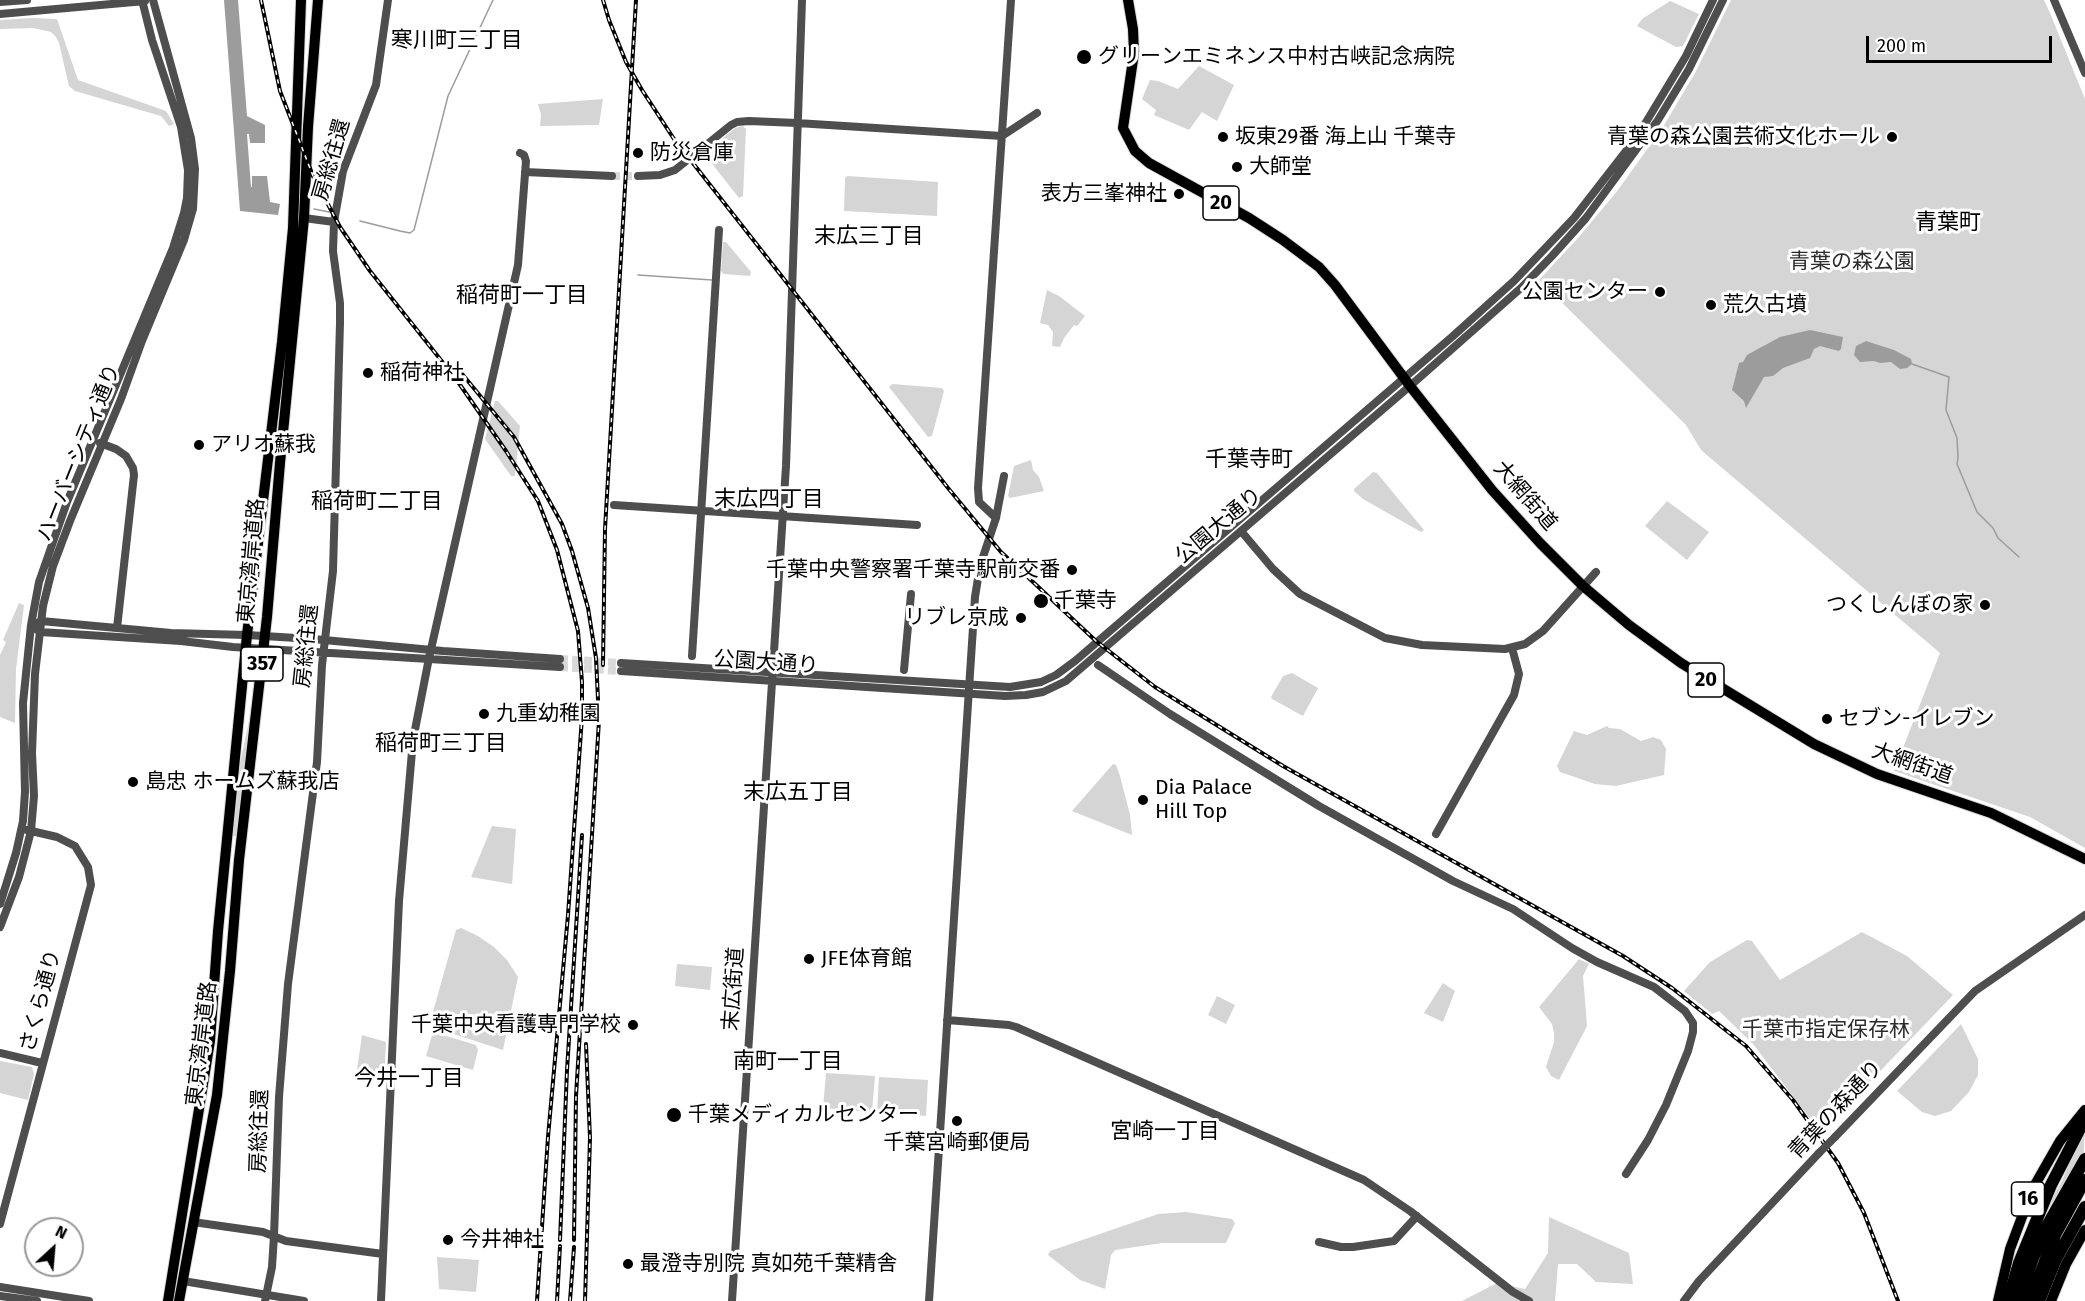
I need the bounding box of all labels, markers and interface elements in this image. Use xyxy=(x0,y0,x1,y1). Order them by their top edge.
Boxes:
scale bar xyxy=(1869,24,2055,62)
district label: 寒川町三丁目 xyxy=(391,28,523,54)
text: 200 m xyxy=(1877,35,1926,57)
place label: グリーンエミネンス中村古峡記念病院 xyxy=(1098,44,1455,70)
marker: グリーンエミネンス中村古峡記念病院 xyxy=(1075,48,1093,66)
street label: 房総往還 xyxy=(308,116,356,204)
place label: 坂東29番 海上山 千葉寺 xyxy=(1235,124,1456,150)
place label: 青葉の森公園芸術文化ホール xyxy=(1607,124,1880,150)
marker: 坂東29番 海上山 千葉寺 xyxy=(1216,130,1230,144)
marker: 青葉の森公園芸術文化ホール xyxy=(1885,130,1899,144)
place label: 防災倉庫 xyxy=(650,140,734,166)
marker: 防災倉庫 xyxy=(631,146,645,160)
place label: 大師堂 xyxy=(1249,154,1312,180)
marker: 大師堂 xyxy=(1230,160,1244,174)
place label: 表方三峯神社 xyxy=(1041,181,1167,207)
road number: 20 xyxy=(1203,186,1239,220)
marker: 表方三峯神社 xyxy=(1172,187,1186,201)
district label: 青葉町 xyxy=(1915,210,1981,236)
district label: 末広三丁目 xyxy=(814,224,924,250)
park label: 青葉の森公園 xyxy=(1789,249,1915,275)
place label: 公園センター xyxy=(1522,279,1648,305)
district label: 稲荷町一丁目 xyxy=(456,283,588,309)
marker: 公園センター xyxy=(1653,285,1667,299)
place label: 荒久古墳 xyxy=(1723,292,1807,318)
marker: 荒久古墳 xyxy=(1704,298,1718,312)
place label: 稲荷神社 xyxy=(380,360,464,386)
street label: ハーバーシティ通り xyxy=(32,361,126,545)
marker: 稲荷神社 xyxy=(361,366,375,380)
place label: アリオ蘇我 xyxy=(211,432,316,458)
marker: アリオ蘇我 xyxy=(192,438,206,452)
district label: 千葉寺町 xyxy=(1205,447,1293,473)
street label: 大網街道 xyxy=(1488,456,1562,536)
street label: 公園大通り xyxy=(1171,483,1267,569)
district label: 末広四丁目 xyxy=(714,487,824,513)
district label: 稲荷町二丁目 xyxy=(311,489,443,515)
street label: 東京湾岸道路 xyxy=(234,497,270,625)
place label: 千葉中央警察署千葉寺駅前交番 xyxy=(766,557,1060,583)
marker: 千葉中央警察署千葉寺駅前交番 xyxy=(1065,563,1079,577)
place label: 千葉寺 xyxy=(1054,588,1117,614)
marker: 千葉寺 xyxy=(1032,592,1050,610)
place label: つくしんぼの家 xyxy=(1826,592,1973,618)
marker: つくしんぼの家 xyxy=(1978,598,1992,612)
street label: 房総往還 xyxy=(290,603,324,689)
place label: リブレ京成 xyxy=(904,605,1009,631)
marker: リブレ京成 xyxy=(1014,611,1028,625)
road number: 357 xyxy=(241,647,283,681)
street label: 公園大通り xyxy=(713,647,819,679)
road number: 20 xyxy=(1688,663,1724,697)
place label: 九重幼稚園 xyxy=(496,701,601,727)
place label: セブン-イレブン xyxy=(1839,706,1994,732)
marker: 九重幼稚園 xyxy=(477,707,491,721)
marker: セブン-イレブン xyxy=(1820,712,1834,726)
district label: 稲荷町三丁目 xyxy=(375,731,507,757)
street label: 大網街道 xyxy=(1868,738,1956,790)
place label: 島忠 ホームズ蘇我店 xyxy=(145,769,340,795)
marker: 島忠 ホームズ蘇我店 xyxy=(126,775,140,789)
place label: Dia Palace Hill Top xyxy=(1155,775,1252,825)
district label: 末広五丁目 xyxy=(743,780,853,806)
marker: Dia Palace Hill Top xyxy=(1136,793,1150,807)
street label: 末広街道 xyxy=(719,946,749,1032)
place label: JFE体育館 xyxy=(821,946,912,972)
street label: さくら通り xyxy=(15,947,67,1055)
marker: JFE体育館 xyxy=(802,952,816,966)
street label: 東京湾岸道路 xyxy=(182,980,222,1108)
place label: 千葉中央看護専門学校 xyxy=(411,1012,621,1038)
park label: 千葉市指定保存林 xyxy=(1742,1017,1910,1043)
marker: 千葉中央看護専門学校 xyxy=(626,1018,640,1032)
district label: 南町一丁目 xyxy=(733,1049,843,1075)
street label: 青葉の森通り xyxy=(1784,1055,1888,1165)
district label: 今井一丁目 xyxy=(354,1066,464,1092)
street label: 房総往還 xyxy=(246,1089,274,1173)
place label: 千葉メディカルセンター xyxy=(688,1102,919,1128)
marker: 千葉メディカルセンター xyxy=(665,1106,683,1124)
marker: 千葉宮崎郵便局 xyxy=(950,1114,964,1128)
district label: 宮崎一丁目 xyxy=(1110,1119,1220,1145)
place label: 千葉宮崎郵便局 xyxy=(884,1130,1030,1156)
road number: 16 xyxy=(2012,1182,2044,1216)
north arrow xyxy=(24,1217,84,1277)
text: N xyxy=(52,1221,70,1243)
place label: 今井神社 xyxy=(460,1227,544,1253)
marker: 今井神社 xyxy=(441,1233,455,1247)
place label: 最澄寺別院 真如苑千葉精舎 xyxy=(640,1251,898,1277)
marker: 最澄寺別院 真如苑千葉精舎 xyxy=(621,1257,635,1271)

